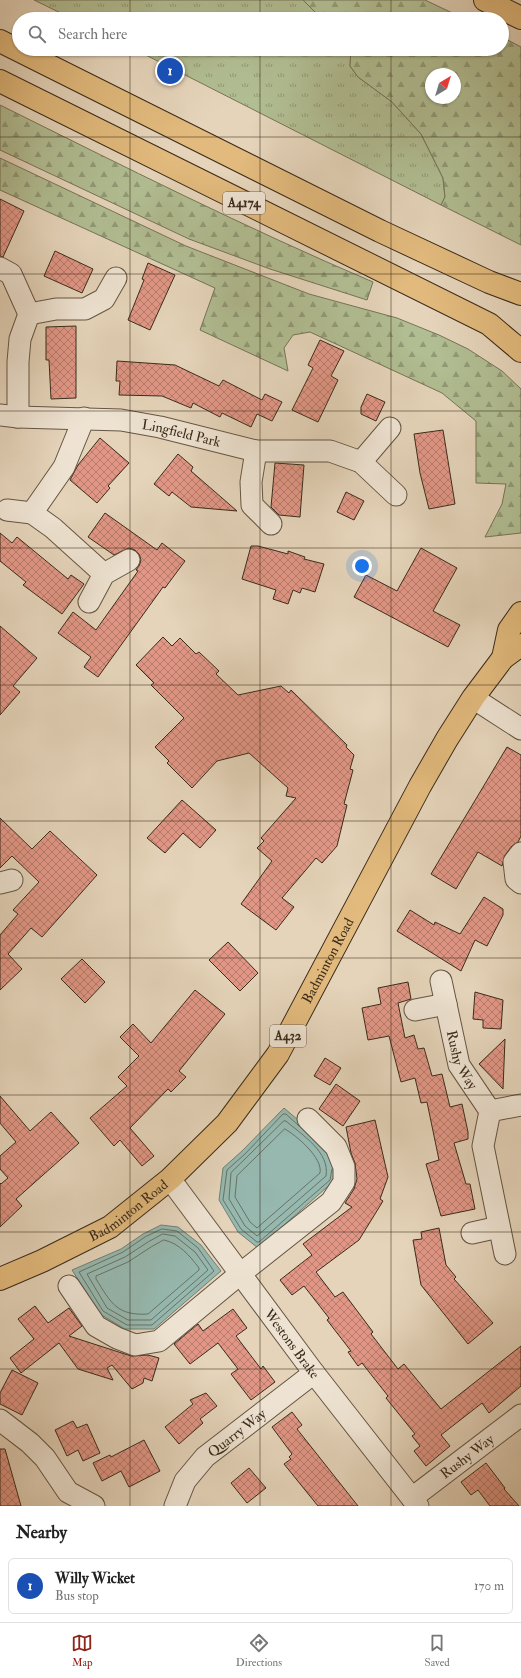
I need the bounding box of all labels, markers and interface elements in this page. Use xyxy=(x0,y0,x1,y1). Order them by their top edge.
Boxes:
search box xyxy=(12,12,509,56)
icon: search xyxy=(26,23,48,45)
text: Search here xyxy=(58,25,127,44)
pin: 1 xyxy=(157,56,183,86)
north arrow xyxy=(425,68,461,104)
road number: A4174 xyxy=(223,192,265,214)
street label: Lingfield Park xyxy=(141,415,223,450)
your location xyxy=(352,556,372,576)
street label: Badminton Road xyxy=(298,915,357,1006)
road number: A432 xyxy=(270,1025,306,1047)
street label: Rushy Way xyxy=(443,1029,482,1094)
street label: Badminton Road xyxy=(86,1176,171,1245)
street label: Westons Brake xyxy=(260,1305,324,1382)
street label: Quarry Way xyxy=(204,1404,270,1461)
street label: Rushy Way xyxy=(437,1430,498,1482)
text: Nearby xyxy=(16,1522,67,1543)
text: Willy Wicket xyxy=(55,1569,135,1588)
text: 1 xyxy=(28,1578,32,1594)
text: 170 m xyxy=(474,1578,504,1594)
text: Bus stop xyxy=(55,1588,99,1604)
tab: Map xyxy=(71,1632,93,1669)
tab: Directions xyxy=(236,1632,282,1669)
tab: Saved xyxy=(425,1632,450,1669)

